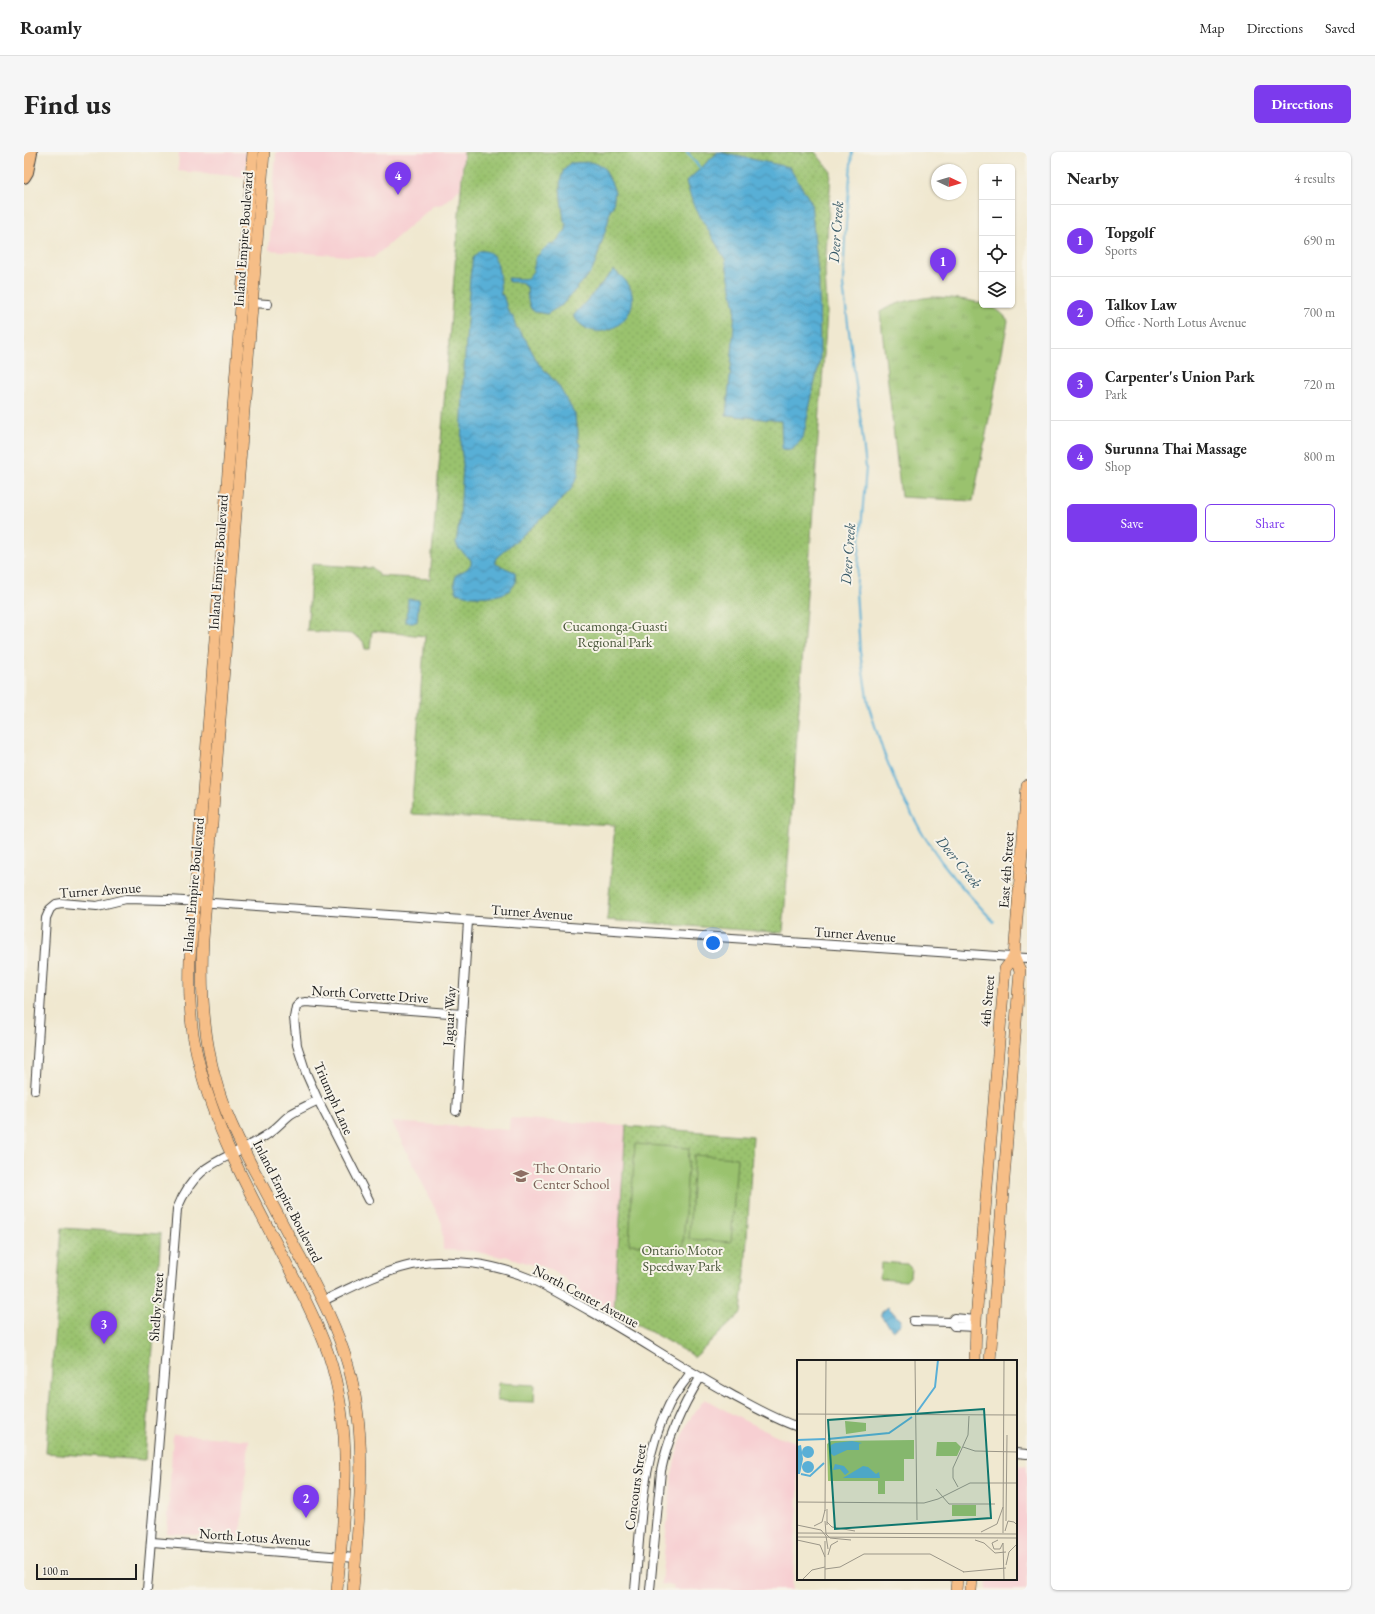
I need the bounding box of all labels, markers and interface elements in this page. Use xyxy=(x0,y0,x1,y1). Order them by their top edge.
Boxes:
text: Roamly xyxy=(20,15,82,40)
text: Map xyxy=(1199,19,1225,37)
text: Directions xyxy=(1247,19,1303,37)
text: Saved xyxy=(1325,19,1355,37)
button: Directions xyxy=(1254,85,1351,123)
text: Find us xyxy=(24,86,111,122)
pin: 4 xyxy=(385,162,411,195)
north arrow xyxy=(931,164,967,200)
map controls xyxy=(979,164,1015,308)
button: + xyxy=(979,164,1015,200)
text: Nearby xyxy=(1067,167,1119,189)
street label: Inland Empire Boulevard xyxy=(229,170,257,307)
text: 4 results xyxy=(1294,170,1335,187)
water label: Deer Creek xyxy=(824,200,847,265)
button: − xyxy=(979,200,1015,236)
text: Topgolf xyxy=(1105,223,1154,242)
text: 1 xyxy=(1077,232,1083,249)
text: 690 m xyxy=(1304,232,1335,249)
button: locate xyxy=(979,236,1015,272)
text: Sports xyxy=(1105,242,1137,259)
pin: 1 xyxy=(930,248,956,281)
button: layers xyxy=(979,272,1015,308)
text: Talkov Law xyxy=(1105,295,1177,314)
text: 2 xyxy=(1077,304,1083,321)
text: 700 m xyxy=(1304,304,1335,321)
text: Office · North Lotus Avenue xyxy=(1105,314,1246,331)
text: Carpenter's Union Park xyxy=(1105,367,1255,386)
text: 3 xyxy=(1077,376,1083,393)
text: 720 m xyxy=(1304,376,1335,393)
text: Park xyxy=(1105,386,1127,403)
text: Surunna Thai Massage xyxy=(1105,439,1247,458)
text: 4 xyxy=(1077,448,1083,465)
text: 800 m xyxy=(1304,448,1335,465)
text: Shop xyxy=(1105,458,1131,475)
street label: Inland Empire Boulevard xyxy=(204,493,232,630)
button: Save xyxy=(1067,504,1197,542)
button: Share xyxy=(1205,504,1335,542)
water label: Deer Creek xyxy=(836,522,859,587)
park label: Cucamonga-Guasti Regional Park xyxy=(563,617,668,651)
street label: Inland Empire Boulevard xyxy=(178,816,208,953)
street label: East 4th Street xyxy=(994,830,1018,909)
water label: Deer Creek xyxy=(932,831,986,892)
street label: Turner Avenue xyxy=(58,878,142,902)
street label: Turner Avenue xyxy=(490,900,574,924)
street label: Turner Avenue xyxy=(813,922,897,946)
your location xyxy=(703,933,723,953)
street label: 4th Street xyxy=(976,974,998,1028)
street label: North Corvette Drive xyxy=(311,981,429,1007)
street label: Jaguar Way xyxy=(438,985,460,1047)
street label: Triumph Lane xyxy=(310,1059,358,1138)
street label: Inland Empire Boulevard xyxy=(249,1137,327,1266)
place label: The Ontario Center School xyxy=(533,1159,610,1193)
school or university icon: The Ontario Center School xyxy=(512,1167,530,1185)
park label: Ontario Motor Speedway Park xyxy=(641,1241,723,1275)
street label: North Center Avenue xyxy=(530,1260,643,1332)
street label: Shelby Street xyxy=(145,1271,167,1342)
pin: 3 xyxy=(91,1311,117,1344)
inset map xyxy=(797,1360,1017,1580)
street label: Concours Street xyxy=(620,1442,650,1531)
pin: 2 xyxy=(293,1485,319,1518)
street label: North Lotus Avenue xyxy=(199,1524,312,1550)
scale bar xyxy=(36,1562,137,1581)
text: 100 m xyxy=(42,1564,69,1578)

